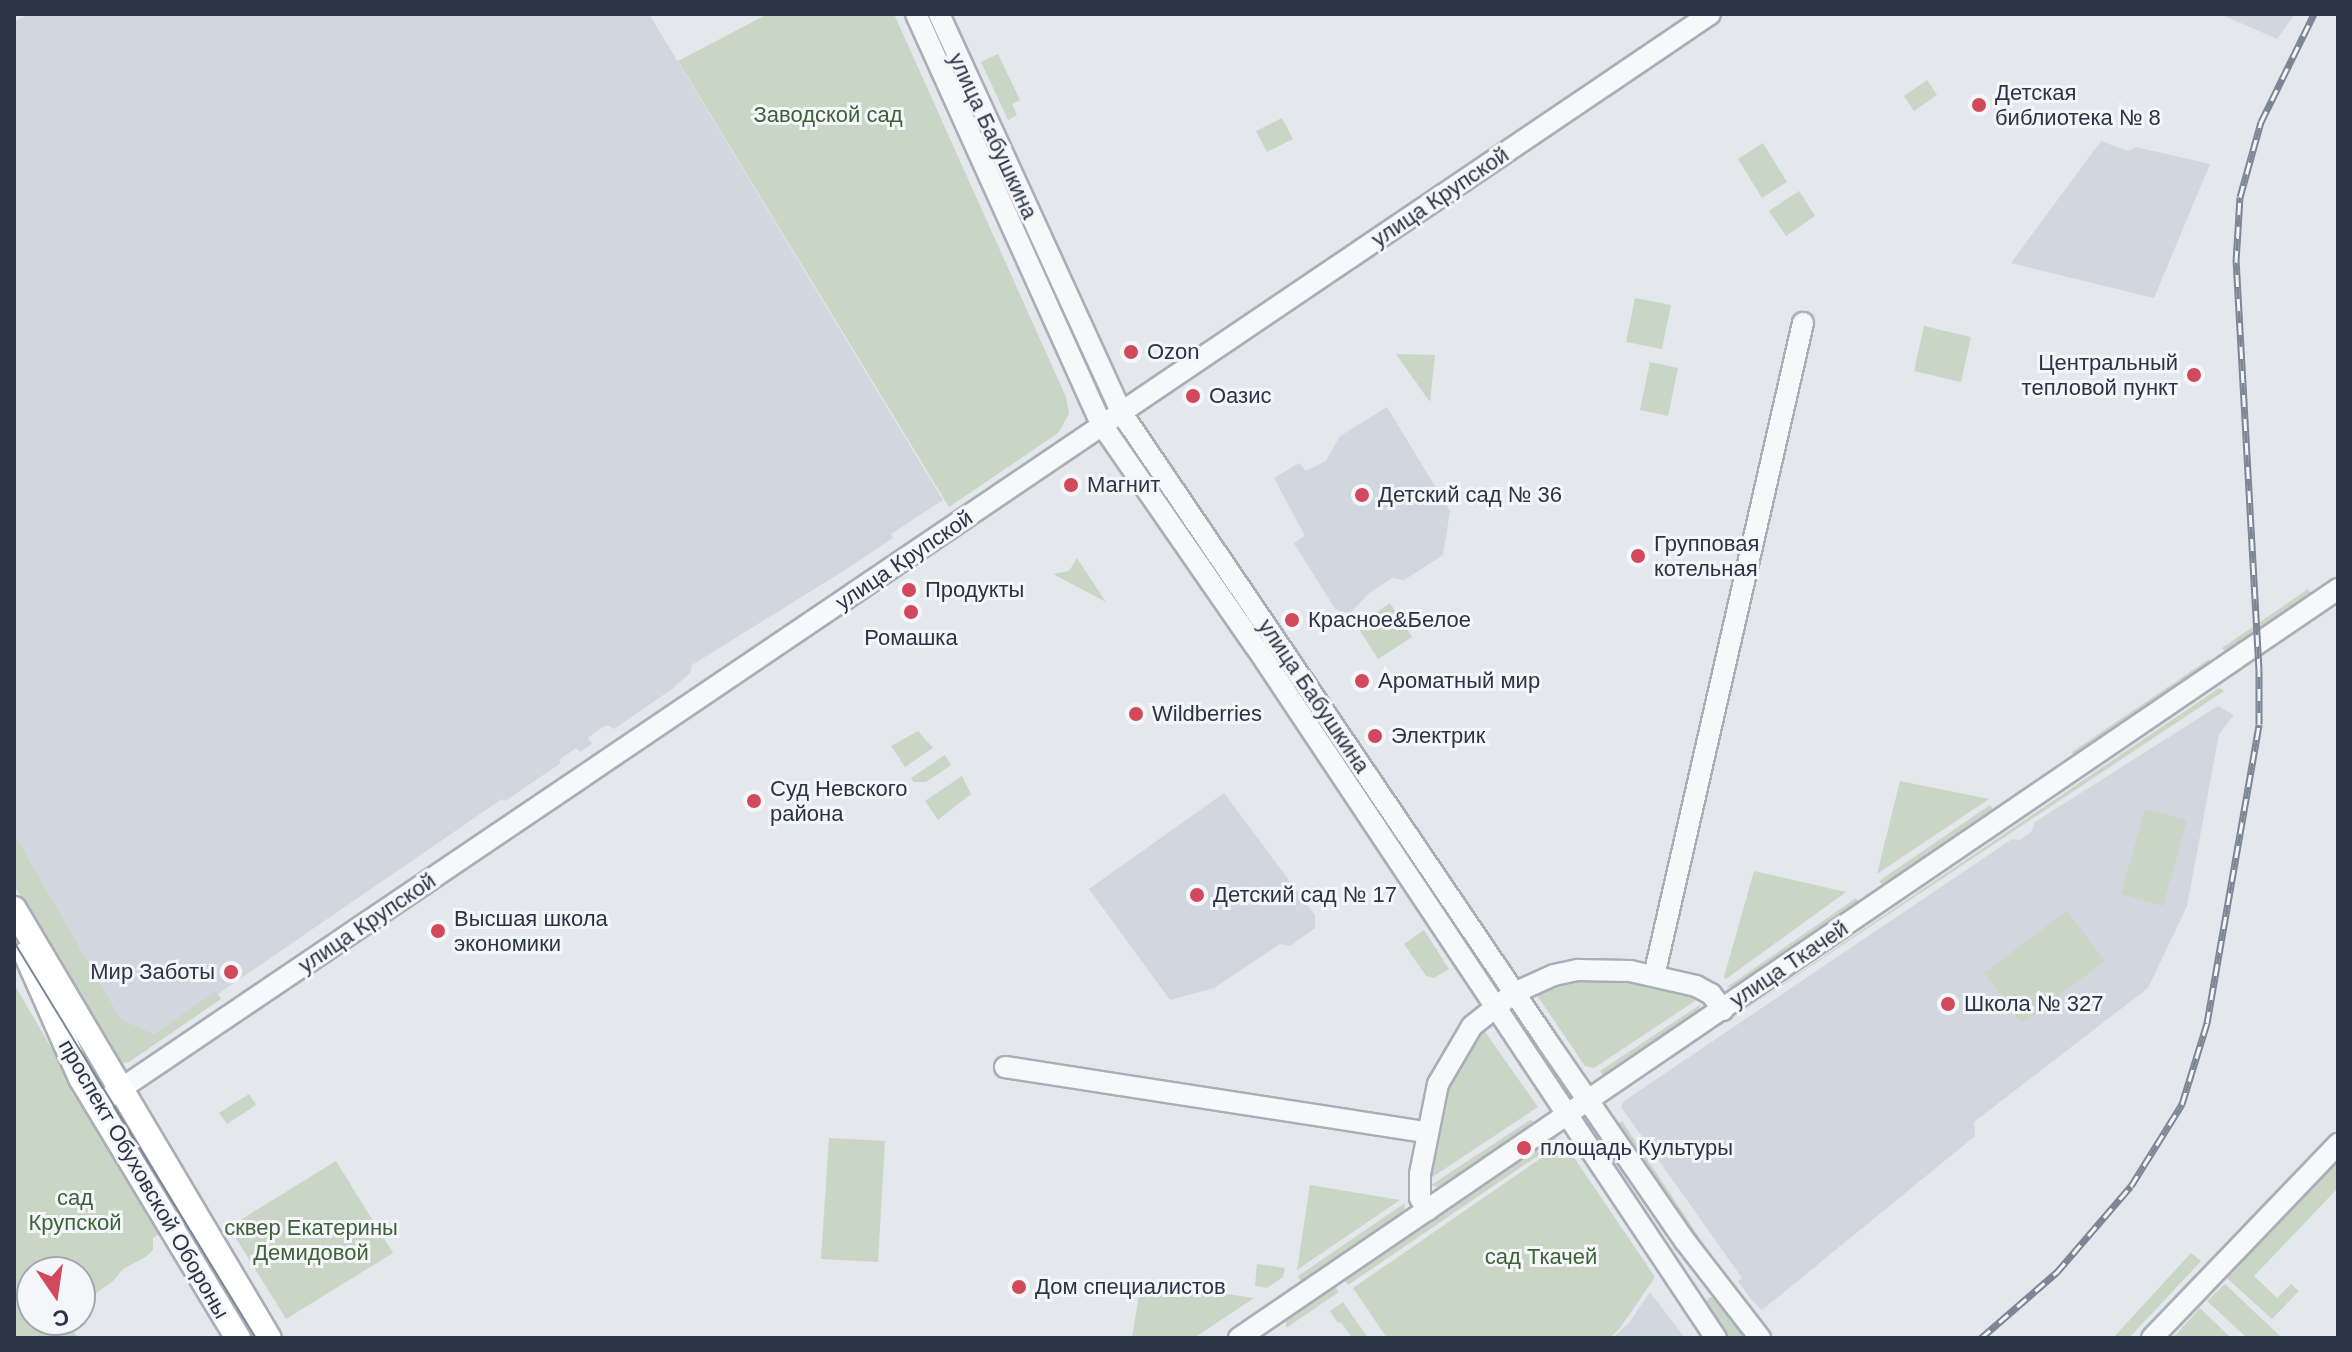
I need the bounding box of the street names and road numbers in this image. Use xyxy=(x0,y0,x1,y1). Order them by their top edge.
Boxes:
street label: улица Бабушкина xyxy=(943,49,1043,223)
street label: улица Крупской xyxy=(1366,141,1514,253)
street label: улица Крупской xyxy=(830,504,978,616)
street label: улица Бабушкина xyxy=(1253,614,1375,778)
street label: улица Крупской xyxy=(293,867,441,979)
street label: улица Ткачей xyxy=(1725,915,1853,1013)
street label: проспект Обуховской Обороны xyxy=(53,1035,235,1323)

